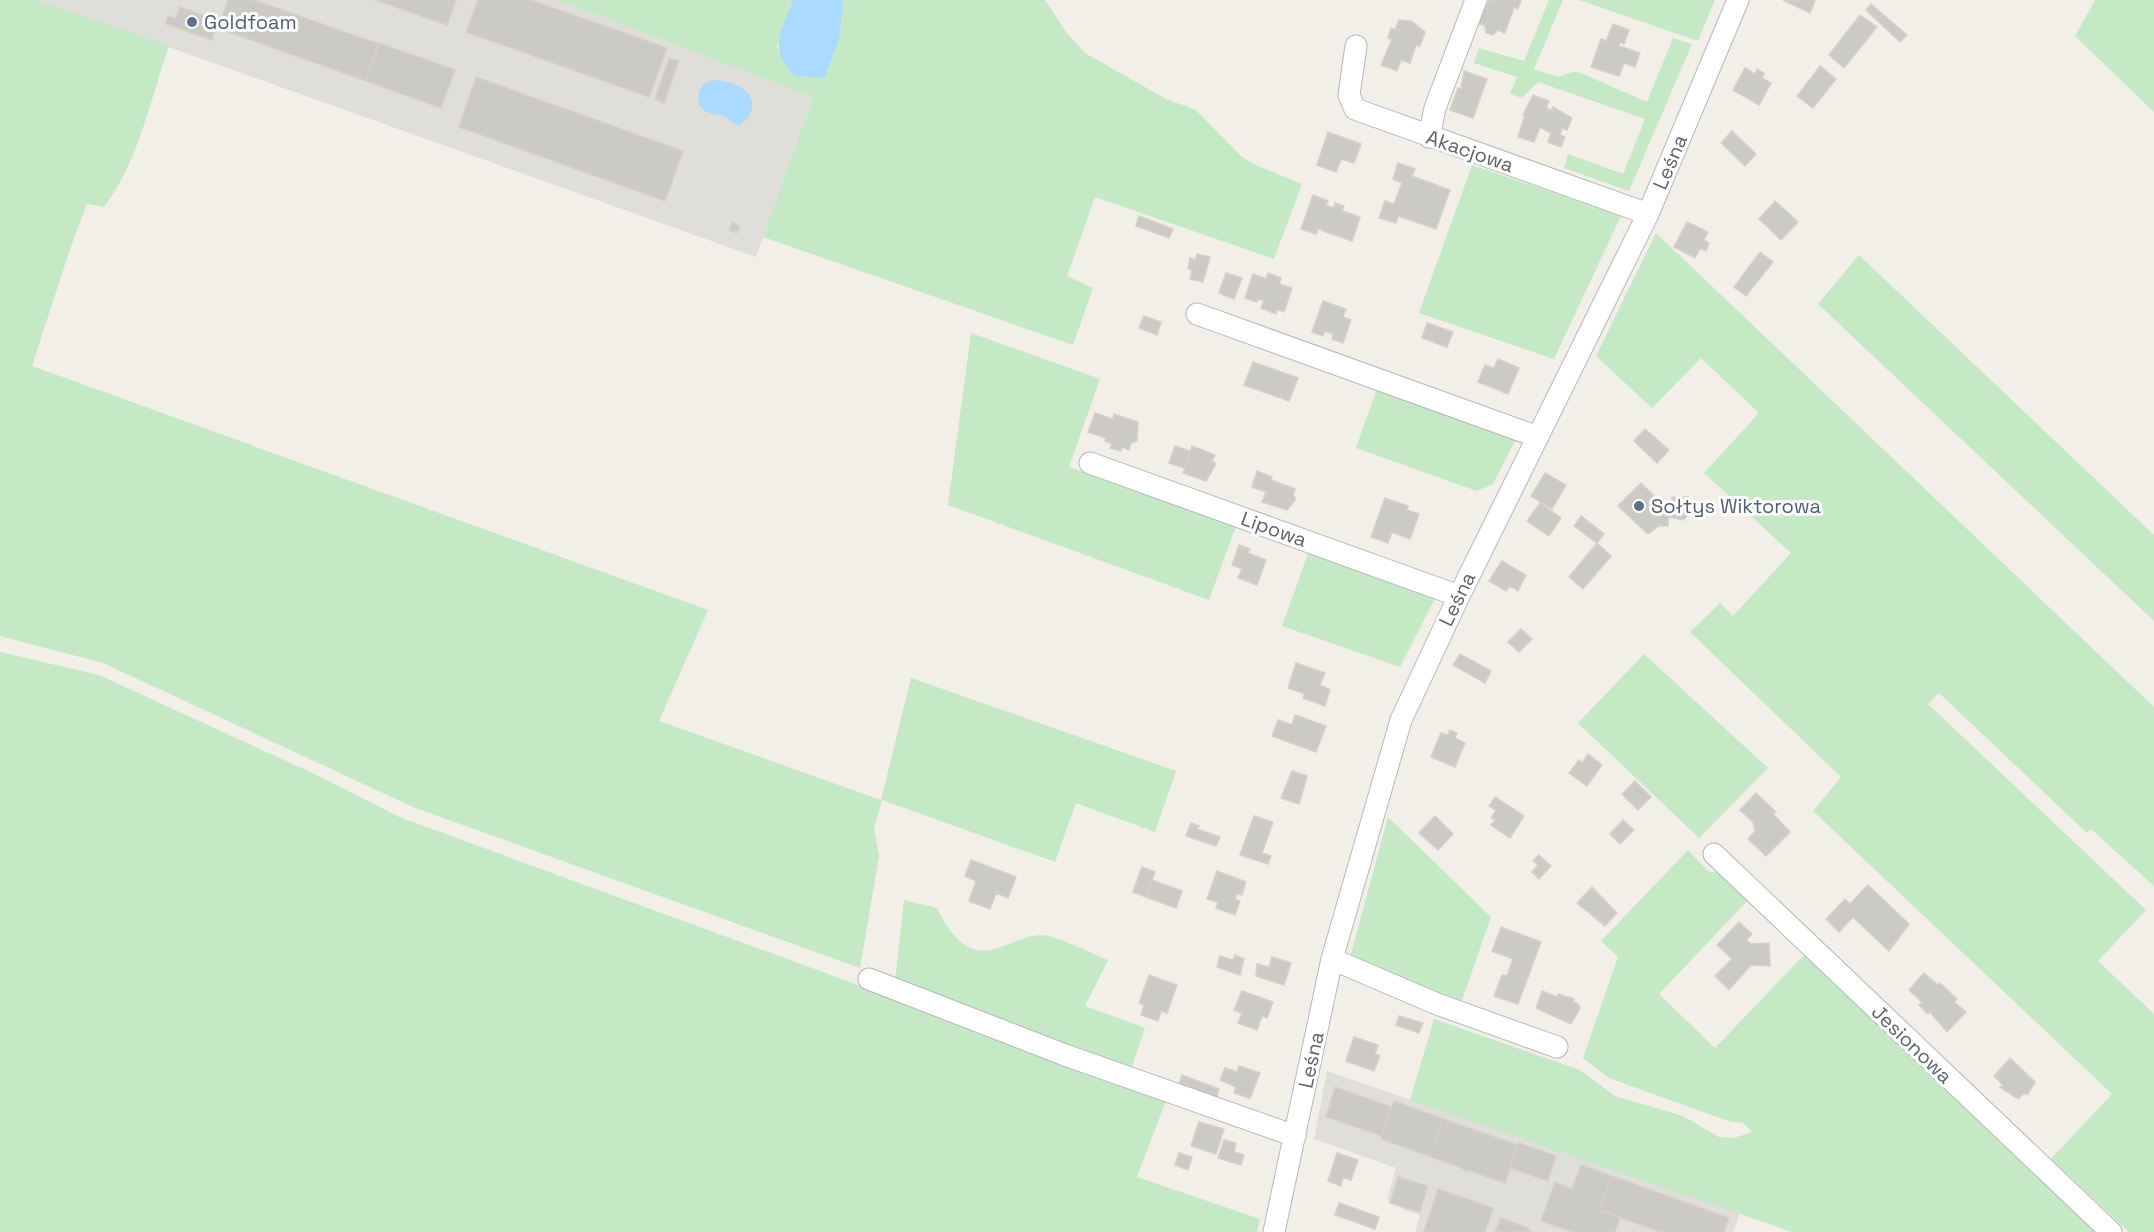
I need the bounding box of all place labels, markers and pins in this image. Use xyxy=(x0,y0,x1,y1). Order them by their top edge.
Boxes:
place label: Goldfoam xyxy=(204,9,297,35)
marker: Goldfoam xyxy=(185,15,199,29)
place label: Sołtys Wiktorowa xyxy=(1651,493,1821,519)
marker: Sołtys Wiktorowa xyxy=(1632,499,1646,513)

